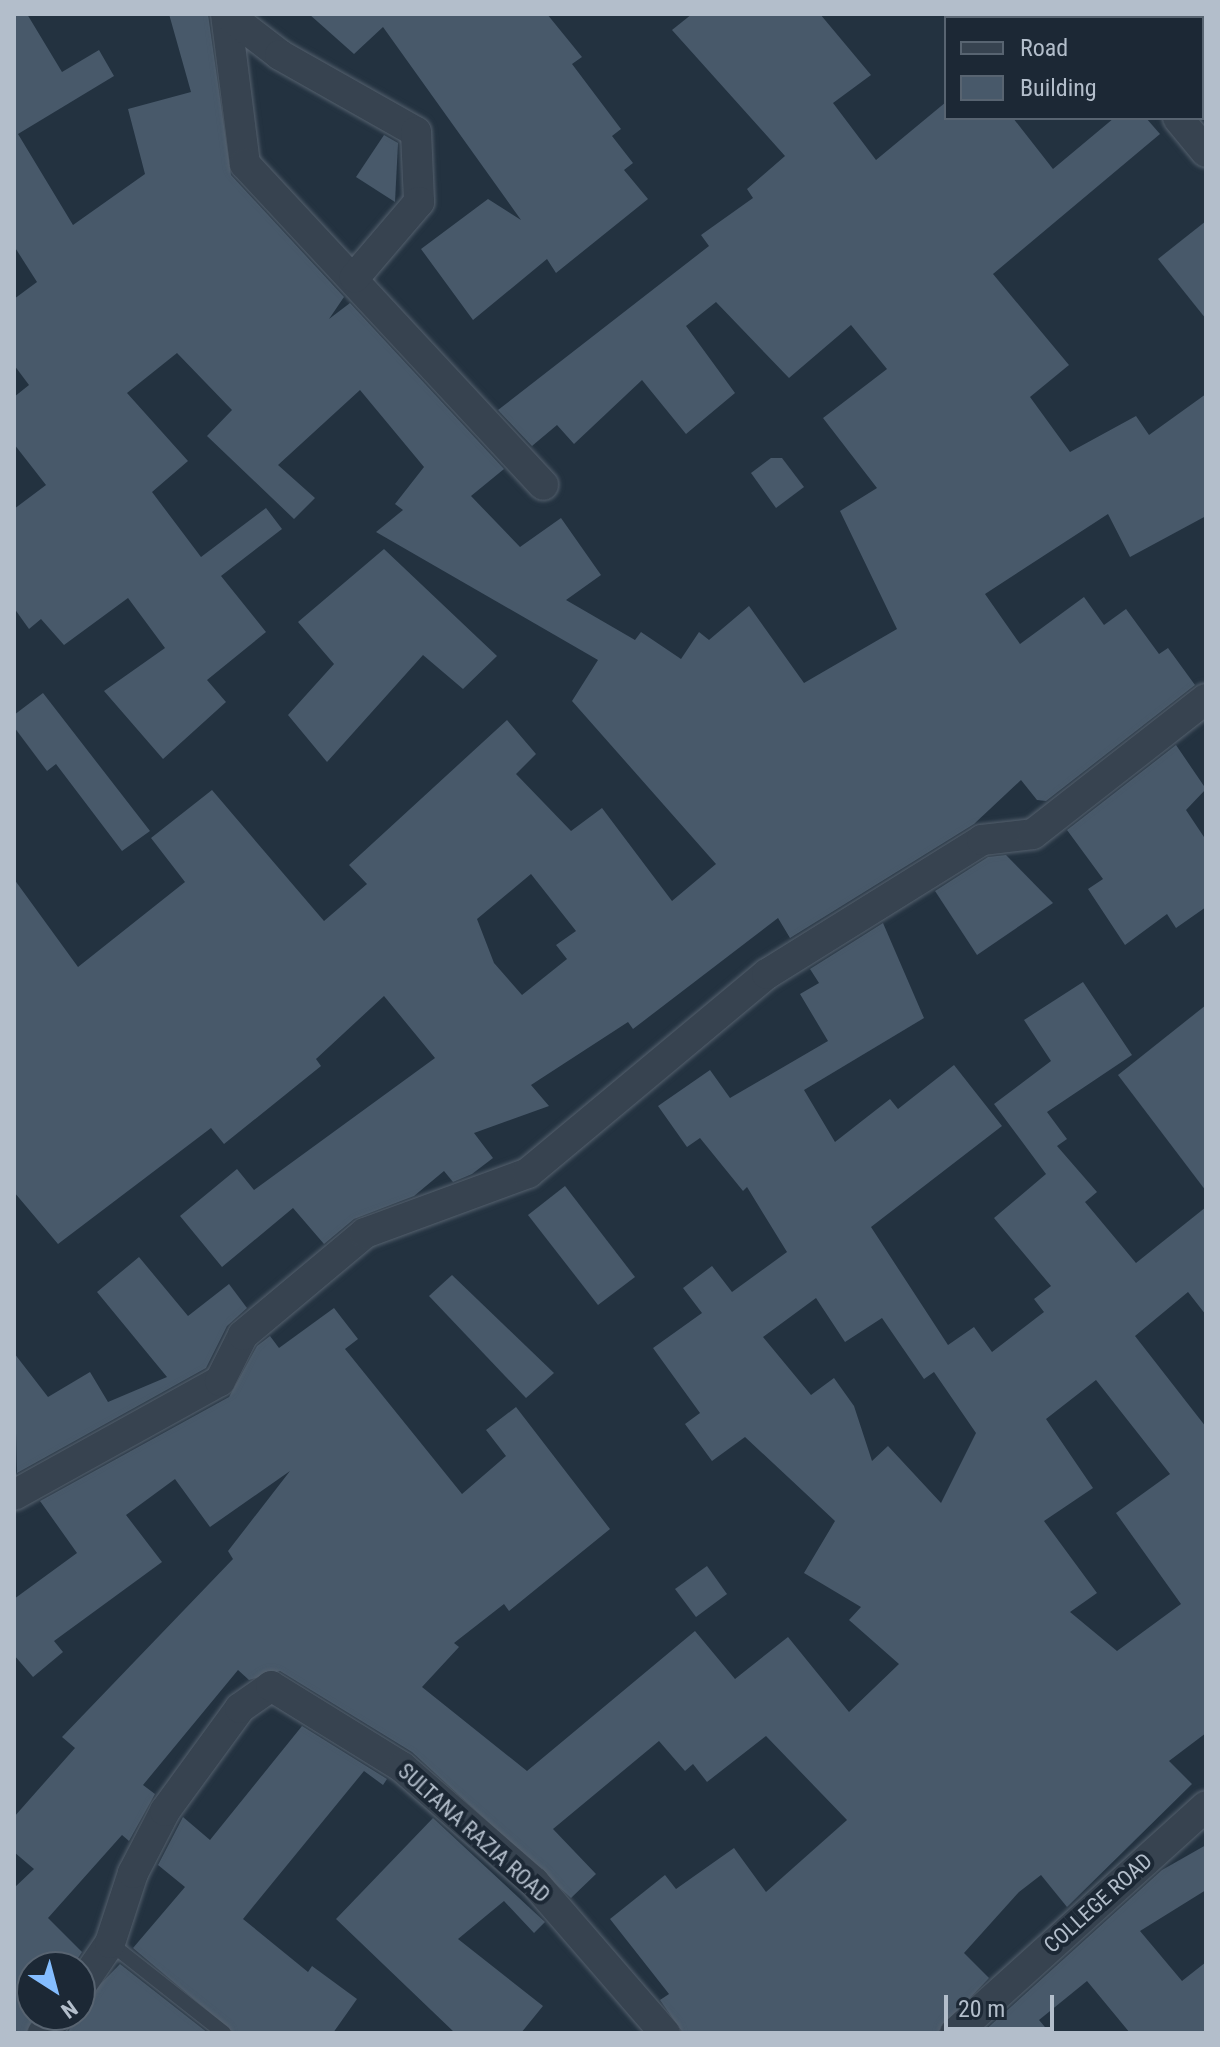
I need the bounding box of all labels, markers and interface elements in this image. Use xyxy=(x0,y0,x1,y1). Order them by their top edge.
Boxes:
legend xyxy=(944,16,1204,120)
text: Road xyxy=(1020,34,1068,62)
text: Building xyxy=(1020,74,1097,102)
street label: SULTANA RAZIA ROAD xyxy=(393,1758,555,1908)
street label: COLLEGE ROAD xyxy=(1038,1848,1158,1958)
north arrow xyxy=(16,1951,96,2031)
scale bar xyxy=(948,1979,1058,2029)
text: N xyxy=(56,1995,82,2023)
text: 20 m xyxy=(958,1995,1005,2023)

